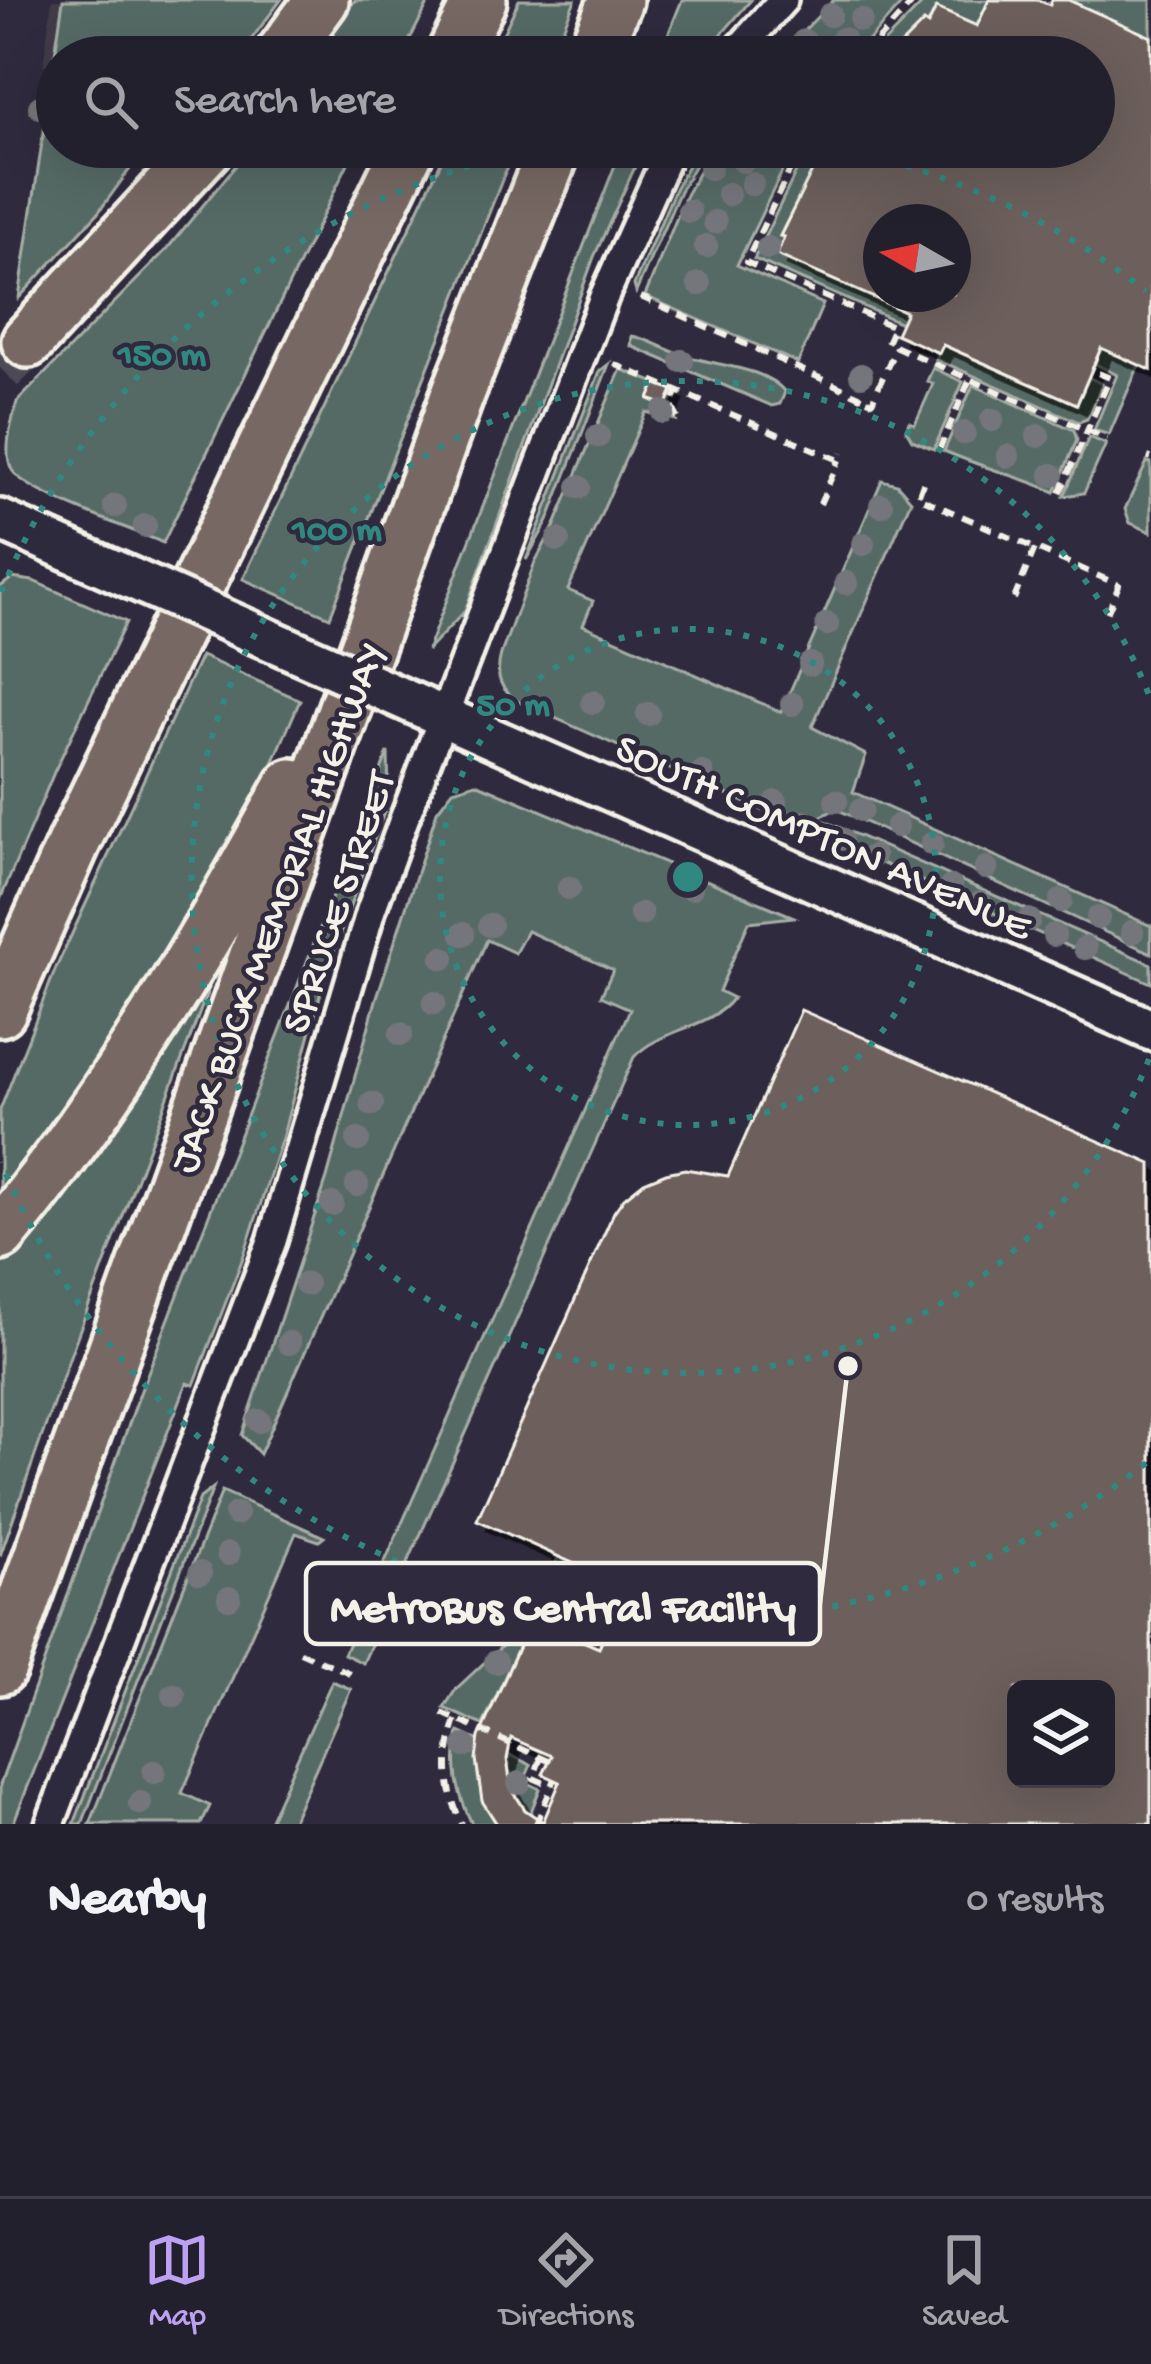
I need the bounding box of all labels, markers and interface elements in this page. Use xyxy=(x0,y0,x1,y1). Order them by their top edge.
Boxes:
search box xyxy=(36,36,1115,168)
icon: search xyxy=(78,69,144,135)
text: Search here xyxy=(174,76,396,129)
north arrow xyxy=(863,204,971,312)
text: 150 m xyxy=(116,336,206,379)
text: 100 m xyxy=(290,511,382,554)
street label: JACK BUCK MEMORIAL HIGHWAY xyxy=(162,637,400,1180)
text: 50 m xyxy=(476,686,550,729)
street label: SOUTH COMPTON AVENUE xyxy=(606,727,1039,956)
street label: SPRUCE STREET xyxy=(274,764,410,1041)
centre of rings xyxy=(667,856,709,898)
callout: MetroBus Central Facility xyxy=(306,1563,820,1644)
text: MetroBus Central Facility xyxy=(330,1585,797,1638)
map controls xyxy=(1007,1680,1115,1788)
button: layers xyxy=(1007,1680,1115,1788)
text: Nearby xyxy=(48,1872,206,1932)
text: 0 results xyxy=(966,1879,1103,1925)
tab: Map xyxy=(144,2227,210,2337)
tab: Directions xyxy=(499,2227,633,2337)
tab: Saved xyxy=(922,2227,1007,2337)

